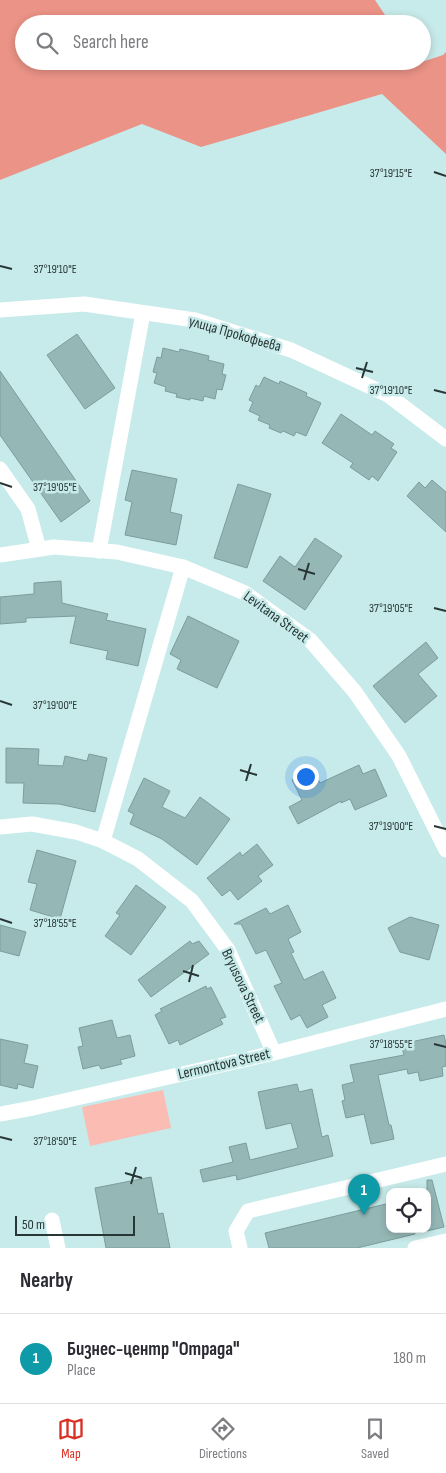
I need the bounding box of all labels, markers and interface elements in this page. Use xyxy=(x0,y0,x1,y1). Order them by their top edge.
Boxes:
search box xyxy=(15,15,431,70)
icon: search xyxy=(33,29,61,57)
text: Search here xyxy=(73,31,149,54)
text: 37°19'15"E xyxy=(370,166,412,181)
text: 37°19'10"E xyxy=(33,262,77,277)
street label: улица Прокофьева xyxy=(187,312,284,356)
text: 37°19'10"E xyxy=(369,383,413,398)
text: 37°19'05"E xyxy=(33,480,77,495)
street label: Levitana Street xyxy=(240,587,313,647)
text: 37°19'05"E xyxy=(369,601,413,616)
text: 37°19'00"E xyxy=(33,698,77,713)
your location xyxy=(293,764,319,790)
text: 37°19'00"E xyxy=(369,819,413,834)
text: 37°18'55"E xyxy=(33,916,77,931)
street label: Bryusova Street xyxy=(217,946,269,1027)
text: 37°18'55"E xyxy=(369,1037,413,1052)
street label: Lermontova Street xyxy=(176,1044,272,1084)
text: 37°18'50"E xyxy=(33,1134,77,1149)
pin: 1 xyxy=(348,1174,380,1215)
map controls xyxy=(386,1188,431,1233)
button: locate xyxy=(386,1188,431,1233)
scale bar xyxy=(15,1213,135,1236)
text: 50 m xyxy=(22,1216,45,1233)
text: Nearby xyxy=(20,1268,73,1293)
text: Бизнес-центр "Отрада" xyxy=(67,1338,240,1361)
text: 1 xyxy=(33,1349,39,1368)
text: 180 m xyxy=(393,1349,426,1368)
text: Place xyxy=(67,1361,96,1380)
tab: Map xyxy=(57,1415,85,1462)
tab: Directions xyxy=(199,1415,247,1462)
tab: Saved xyxy=(361,1415,389,1462)

